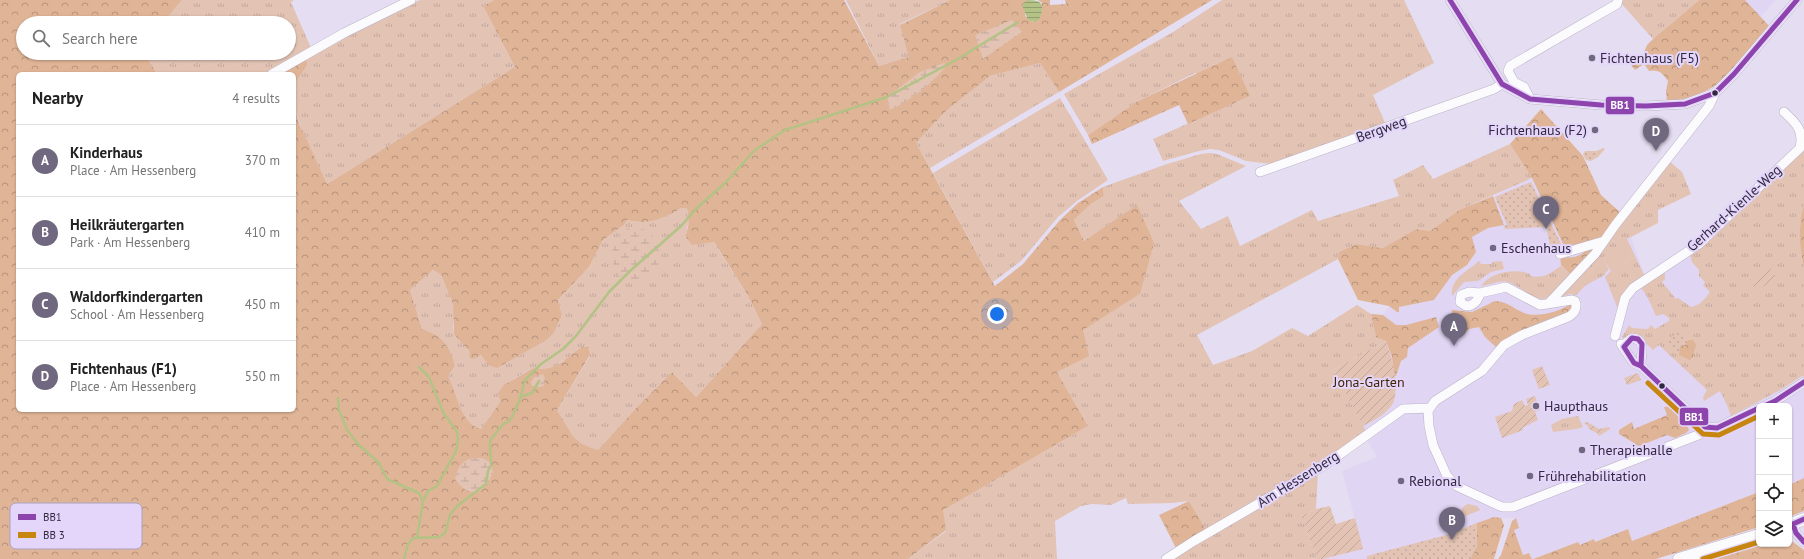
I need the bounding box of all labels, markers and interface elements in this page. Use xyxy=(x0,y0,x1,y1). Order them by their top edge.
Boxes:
search box xyxy=(16,16,296,60)
icon: search xyxy=(30,27,52,49)
text: Search here xyxy=(62,29,138,48)
place label: Fichtenhaus (F5) xyxy=(1600,49,1699,67)
marker: Fichtenhaus (F5) xyxy=(1587,53,1597,63)
text: Nearby xyxy=(32,87,83,109)
unlabelled marker xyxy=(1710,88,1720,98)
text: 4 results xyxy=(232,90,280,107)
line badge: BB1 xyxy=(1605,96,1635,115)
text: BB1 xyxy=(1610,98,1630,112)
street label: Bergweg xyxy=(1353,112,1409,146)
pin: D xyxy=(1643,118,1669,151)
place label: Fichtenhaus (F2) xyxy=(1488,121,1587,139)
marker: Fichtenhaus (F2) xyxy=(1590,125,1600,135)
text: Kinderhaus xyxy=(70,143,143,162)
text: A xyxy=(41,152,49,169)
text: 370 m xyxy=(245,152,280,169)
street label: Gerhard-Kienle-Weg xyxy=(1683,161,1785,255)
text: Place · Am Hessenberg xyxy=(70,162,196,179)
pin: C xyxy=(1533,196,1559,229)
text: Heilkräutergarten xyxy=(70,215,184,234)
text: B xyxy=(41,224,49,241)
text: 410 m xyxy=(245,224,280,241)
text: Park · Am Hessenberg xyxy=(70,234,190,251)
place label: Eschenhaus xyxy=(1501,239,1571,257)
marker: Eschenhaus xyxy=(1488,243,1498,253)
text: Waldorfkindergarten xyxy=(70,287,203,306)
text: C xyxy=(41,296,49,313)
text: 450 m xyxy=(245,296,280,313)
your location xyxy=(987,304,1007,324)
text: School · Am Hessenberg xyxy=(70,306,204,323)
pin: A xyxy=(1441,313,1467,346)
text: Fichtenhaus (F1) xyxy=(70,359,177,378)
text: D xyxy=(41,368,49,385)
text: 550 m xyxy=(245,368,280,385)
park label: Jona-Garten xyxy=(1332,373,1405,391)
text: Place · Am Hessenberg xyxy=(70,378,196,395)
unlabelled marker xyxy=(1657,381,1667,391)
place label: Haupthaus xyxy=(1544,397,1608,415)
marker: Haupthaus xyxy=(1531,401,1541,411)
map controls xyxy=(1756,403,1792,547)
button: + xyxy=(1756,403,1792,439)
line badge: BB1 xyxy=(1679,407,1709,426)
text: BB1 xyxy=(1684,410,1704,424)
button: − xyxy=(1756,439,1792,475)
place label: Therapiehalle xyxy=(1590,441,1673,459)
marker: Therapiehalle xyxy=(1577,445,1587,455)
street label: Am Hessenberg xyxy=(1254,447,1342,511)
place label: Frührehabilitation xyxy=(1538,467,1646,485)
marker: Frührehabilitation xyxy=(1525,471,1535,481)
place label: Rebional xyxy=(1409,472,1461,490)
button: locate xyxy=(1756,475,1792,511)
marker: Rebional xyxy=(1396,476,1406,486)
legend xyxy=(10,503,142,549)
pin: B xyxy=(1439,507,1465,540)
text: BB1 xyxy=(43,510,62,524)
button: layers xyxy=(1756,511,1792,547)
text: BB 3 xyxy=(43,528,65,542)

